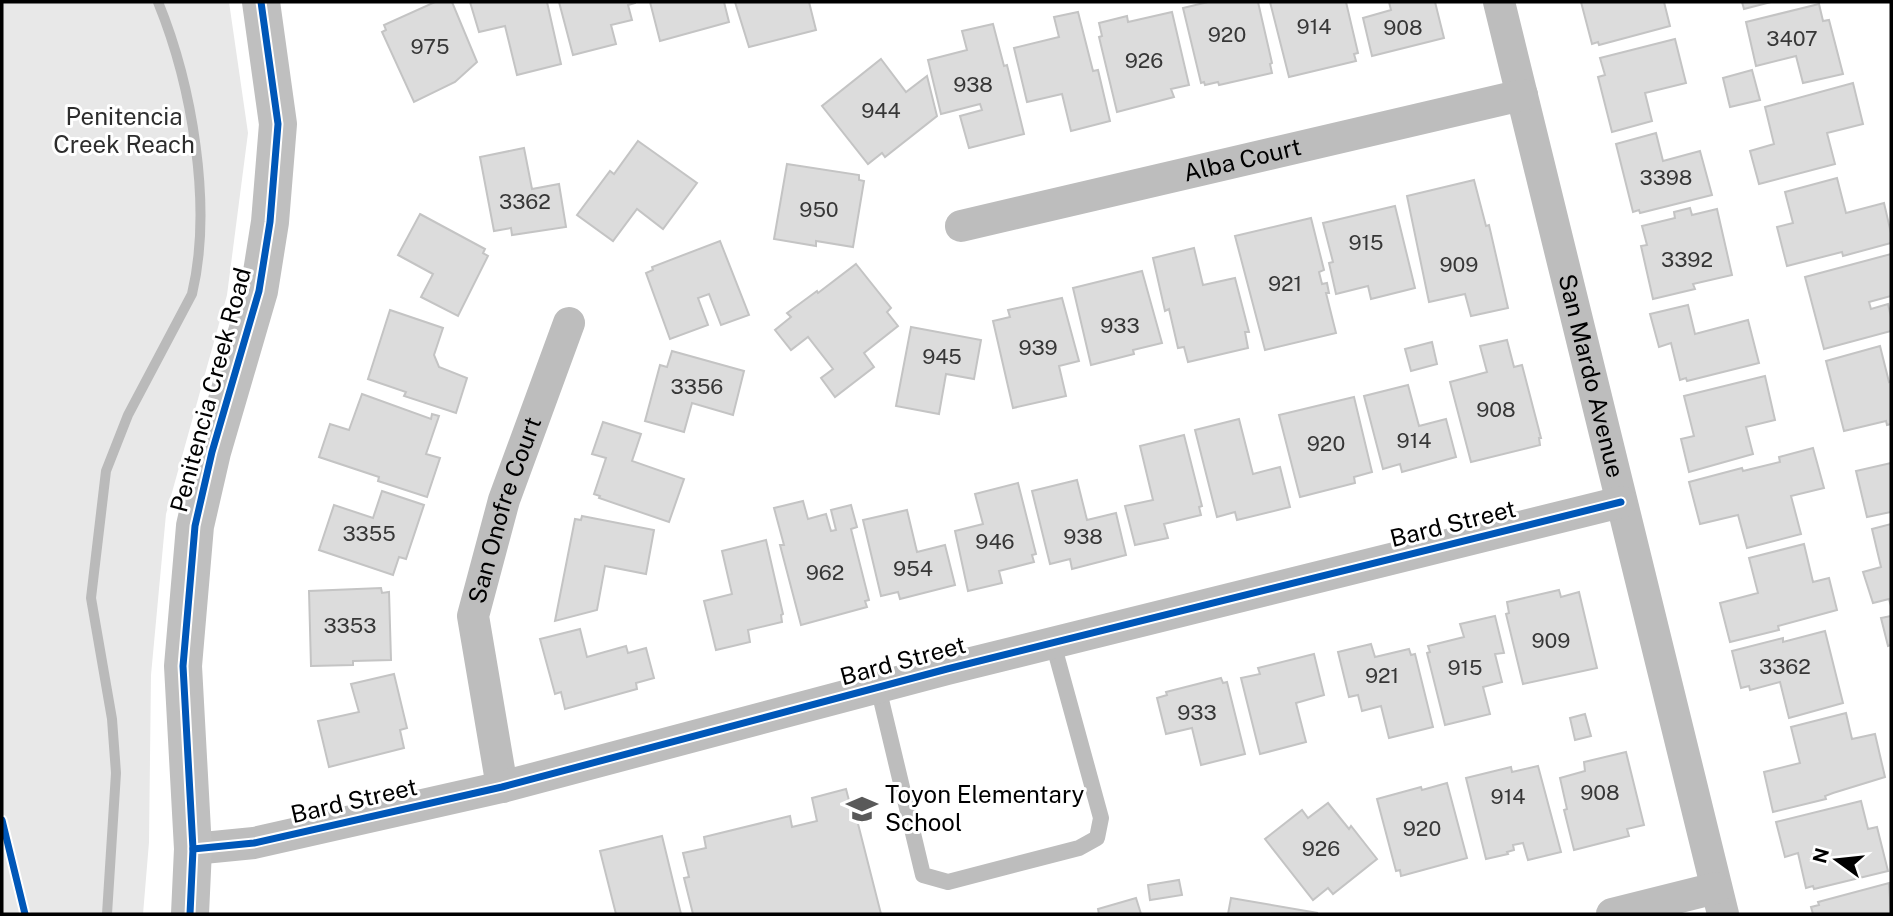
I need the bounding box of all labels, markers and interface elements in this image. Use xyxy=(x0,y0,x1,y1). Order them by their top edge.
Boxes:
house number: 914 xyxy=(1297,14,1331,39)
house number: 908 xyxy=(1383,15,1423,40)
house number: 920 xyxy=(1208,22,1246,47)
house number: 3407 xyxy=(1766,26,1818,51)
house number: 975 xyxy=(411,34,449,59)
house number: 926 xyxy=(1125,48,1163,73)
house number: 938 xyxy=(953,72,993,97)
house number: 944 xyxy=(861,98,901,123)
park label: Penitencia Creek Reach xyxy=(53,102,195,158)
street label: Alba Court xyxy=(1181,132,1304,187)
house number: 3398 xyxy=(1640,165,1692,190)
house number: 3362 xyxy=(499,189,551,214)
house number: 950 xyxy=(799,197,839,222)
house number: 915 xyxy=(1348,230,1384,255)
house number: 3392 xyxy=(1661,247,1713,272)
house number: 909 xyxy=(1440,252,1478,277)
street label: Penitencia Creek Road xyxy=(164,264,256,515)
house number: 921 xyxy=(1268,271,1302,296)
street label: San Mardo Avenue xyxy=(1553,271,1630,480)
house number: 933 xyxy=(1100,313,1140,338)
house number: 939 xyxy=(1018,335,1058,360)
house number: 945 xyxy=(922,344,962,369)
house number: 3356 xyxy=(671,374,723,399)
house number: 908 xyxy=(1476,397,1516,422)
street label: San Onofre Court xyxy=(462,413,546,606)
house number: 914 xyxy=(1397,428,1431,453)
house number: 920 xyxy=(1307,431,1345,456)
street label: Bard Street xyxy=(1387,494,1519,552)
house number: 3355 xyxy=(342,521,396,546)
house number: 938 xyxy=(1063,524,1103,549)
house number: 946 xyxy=(975,529,1015,554)
house number: 954 xyxy=(893,556,933,581)
house number: 962 xyxy=(806,560,844,585)
house number: 3353 xyxy=(323,613,377,638)
house number: 909 xyxy=(1532,628,1570,653)
street label: Bard Street xyxy=(837,630,969,690)
house number: 3362 xyxy=(1759,654,1811,679)
house number: 915 xyxy=(1447,655,1483,680)
house number: 921 xyxy=(1365,663,1399,688)
house number: 933 xyxy=(1177,700,1217,725)
street label: Bard Street xyxy=(288,772,420,828)
place label: Toyon Elementary School xyxy=(885,780,1085,836)
house number: 908 xyxy=(1580,780,1620,805)
house number: 914 xyxy=(1491,784,1525,809)
school or university icon: Toyon Elementary School xyxy=(845,792,879,826)
house number: 920 xyxy=(1403,816,1441,841)
north arrow xyxy=(1802,825,1872,895)
house number: 926 xyxy=(1302,836,1340,861)
text: N xyxy=(1808,846,1833,866)

